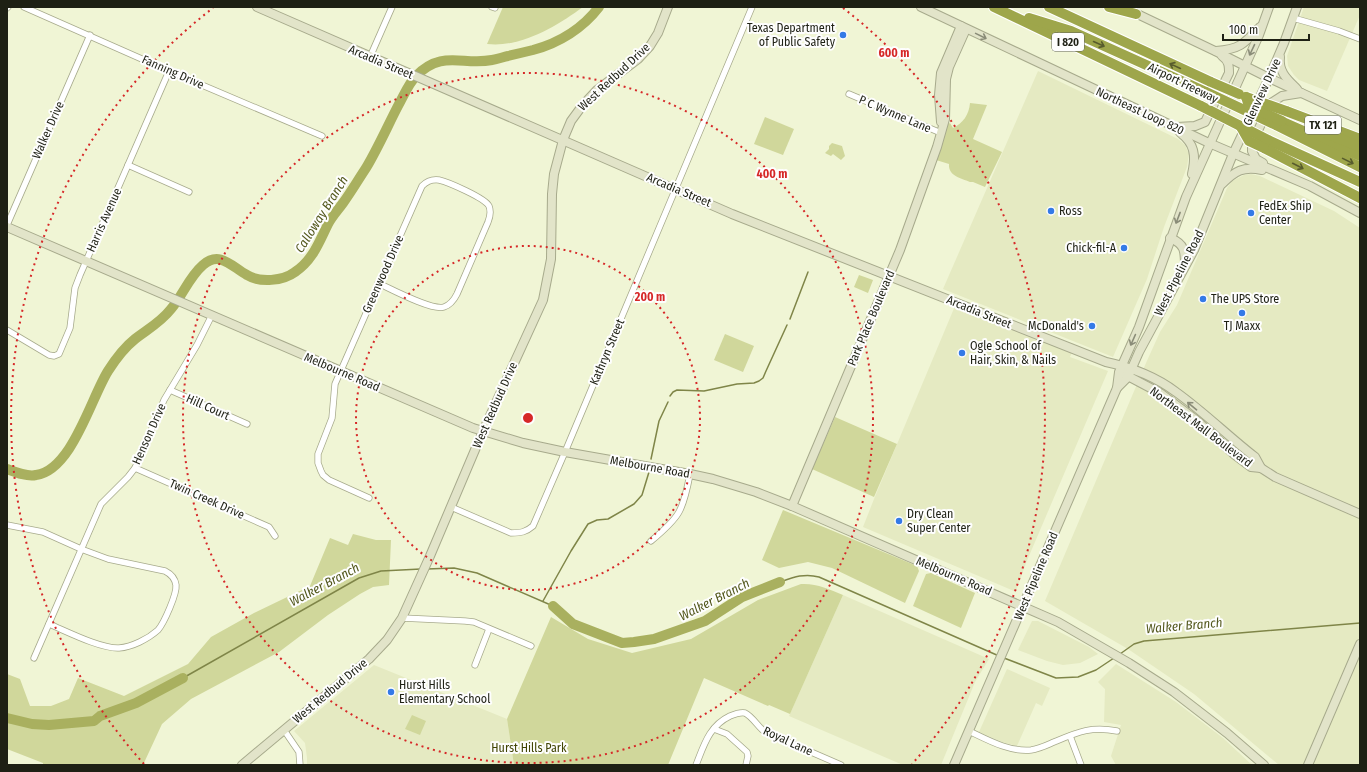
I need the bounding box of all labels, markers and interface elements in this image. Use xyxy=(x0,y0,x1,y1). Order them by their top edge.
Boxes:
scale bar xyxy=(1223,16,1309,42)
place label: Texas Department of Public Safety xyxy=(747,21,836,49)
text: 100 m xyxy=(1229,23,1258,37)
marker: Texas Department of Public Safety xyxy=(838,30,848,40)
one-way arrow xyxy=(975,33,987,40)
road number: I 820 xyxy=(1052,33,1084,51)
street label: West Redbud Drive xyxy=(575,40,653,114)
one-way arrow xyxy=(1093,41,1105,48)
street label: Arcadia Street xyxy=(347,42,415,82)
one-way arrow xyxy=(1248,44,1255,56)
text: 600 m xyxy=(878,46,910,60)
street label: Fanning Drive xyxy=(140,52,206,92)
street label: Glenview Drive xyxy=(1240,56,1284,128)
street label: Airport Freeway xyxy=(1146,60,1221,106)
one-way arrow xyxy=(1170,62,1182,69)
street label: Northeast Loop 820 xyxy=(1094,84,1186,138)
street label: P C Wynne Lane xyxy=(857,92,933,136)
street label: Walker Drive xyxy=(29,99,67,161)
road number: TX 121 xyxy=(1305,116,1341,134)
one-way arrow xyxy=(1342,158,1354,165)
one-way arrow xyxy=(1292,163,1304,170)
text: 400 m xyxy=(757,167,787,181)
street label: Arcadia Street xyxy=(645,170,713,210)
water label: Calloway Branch xyxy=(292,173,351,255)
street label: Harris Avenue xyxy=(84,186,124,254)
place label: FedEx Ship Center xyxy=(1259,199,1312,227)
place label: Ross xyxy=(1059,204,1082,218)
marker: Ross xyxy=(1046,206,1056,216)
marker: FedEx Ship Center xyxy=(1246,208,1256,218)
one-way arrow xyxy=(1173,212,1181,224)
street label: West Pipeline Road xyxy=(1151,228,1207,318)
street label: Greenwood Drive xyxy=(360,233,407,315)
place label: Chick-fil-A xyxy=(1066,241,1117,255)
marker: Chick-fil-A xyxy=(1119,243,1129,253)
street label: Park Place Boulevard xyxy=(845,268,897,368)
text: 200 m xyxy=(634,290,665,304)
place label: The UPS Store xyxy=(1211,292,1279,306)
street label: Arcadia Street xyxy=(945,293,1014,331)
marker: The UPS Store xyxy=(1198,294,1208,304)
marker: TJ Maxx xyxy=(1237,308,1247,318)
street label: Kathryn Street xyxy=(587,317,627,387)
place label: McDonald's xyxy=(1028,319,1084,333)
place label: TJ Maxx xyxy=(1224,319,1261,333)
marker: McDonald's xyxy=(1087,321,1097,331)
one-way arrow xyxy=(1129,334,1136,346)
place label: Ogle School of Hair, Skin, & Nails xyxy=(970,339,1056,367)
marker: Ogle School of Hair, Skin, & Nails xyxy=(957,348,967,358)
street label: Melbourne Road xyxy=(302,350,382,394)
street label: West Redbud Drive xyxy=(470,360,520,450)
street label: Northeast Mall Boulevard xyxy=(1147,384,1255,470)
street label: Hill Court xyxy=(184,391,232,423)
street label: Henson Drive xyxy=(129,401,169,467)
one-way arrow xyxy=(1187,401,1198,410)
centre of rings xyxy=(521,411,535,425)
street label: Melbourne Road xyxy=(609,453,691,481)
street label: Twin Creek Drive xyxy=(167,476,247,522)
place label: Dry Clean Super Center xyxy=(907,507,971,535)
marker: Dry Clean Super Center xyxy=(894,516,904,526)
street label: West Pipeline Road xyxy=(1011,530,1061,622)
street label: Melbourne Road xyxy=(914,554,994,598)
water label: Walker Branch xyxy=(287,560,362,609)
water label: Walker Branch xyxy=(677,575,752,624)
water label: Walker Branch xyxy=(1145,615,1223,636)
street label: West Redbud Drive xyxy=(290,656,370,726)
place label: Hurst Hills Elementary School xyxy=(399,678,490,706)
marker: Hurst Hills Elementary School xyxy=(386,687,396,697)
street label: Royal Lane xyxy=(761,723,815,759)
park label: Hurst Hills Park xyxy=(491,741,567,755)

